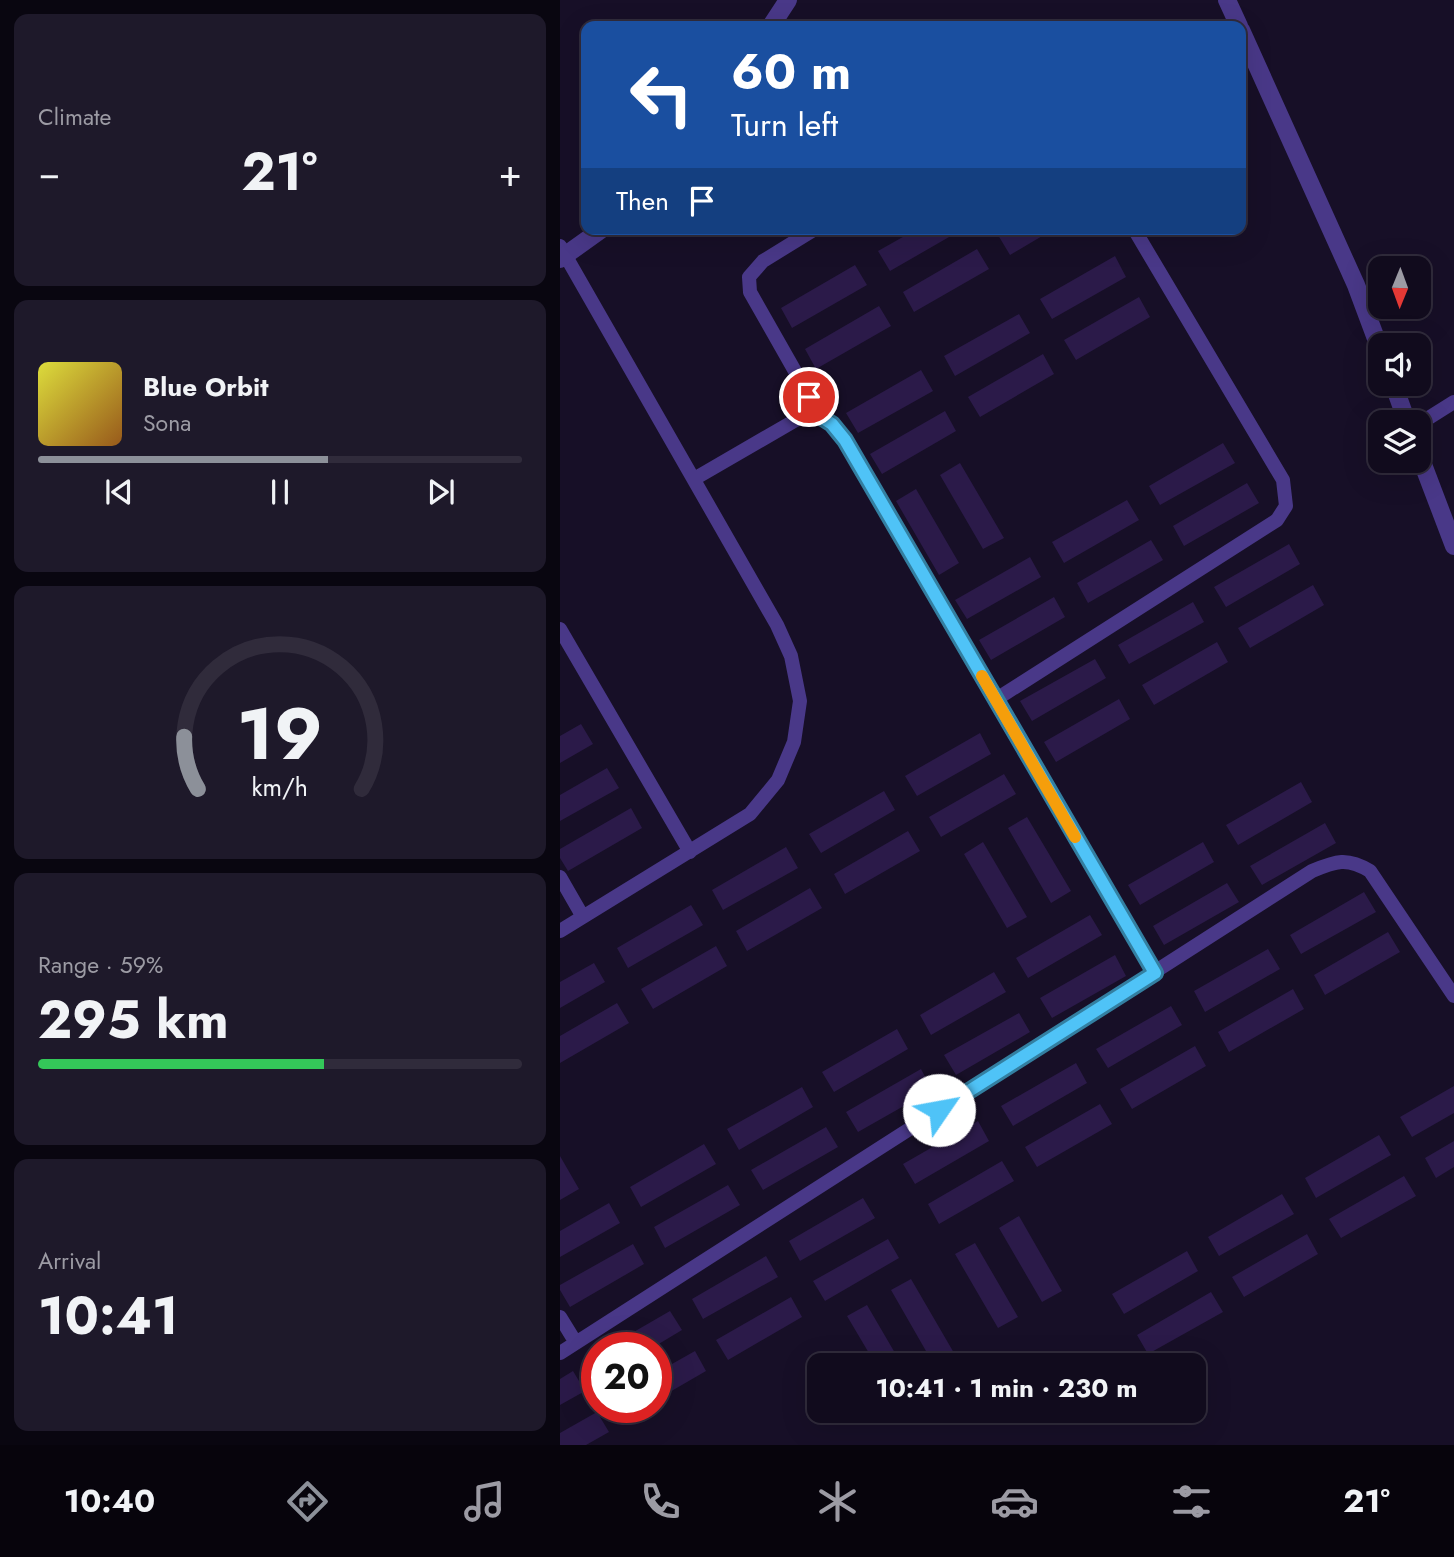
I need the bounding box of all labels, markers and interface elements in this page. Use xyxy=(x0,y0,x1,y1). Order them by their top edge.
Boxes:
text: 60 m xyxy=(731,37,851,107)
icon: left xyxy=(616,49,707,140)
text: Climate xyxy=(38,100,111,134)
text: Turn left xyxy=(731,102,838,148)
text: 21° xyxy=(242,134,318,210)
text: − xyxy=(38,145,60,200)
text: + xyxy=(499,145,522,200)
text: Then xyxy=(616,182,669,220)
icon: arrive xyxy=(683,182,721,220)
north arrow xyxy=(1368,256,1432,318)
map controls xyxy=(1368,256,1431,473)
button: sound xyxy=(1368,333,1431,396)
pin xyxy=(779,367,839,427)
text: Blue Orbit xyxy=(143,368,268,406)
icon: arrive xyxy=(790,378,828,416)
text: Sona xyxy=(143,406,191,440)
button: layers xyxy=(1368,410,1431,473)
icon: previous xyxy=(100,473,138,511)
icon: pause xyxy=(261,473,299,511)
icon: next xyxy=(422,473,460,511)
text: 19 xyxy=(237,681,323,786)
text: km/h xyxy=(252,768,308,804)
text: Range · 59% xyxy=(38,948,163,982)
text: 295 km xyxy=(38,982,229,1058)
position arrow xyxy=(902,1073,976,1147)
text: Arrival xyxy=(38,1244,101,1278)
text: 10:41 xyxy=(38,1278,178,1354)
speed limit sign: 20 xyxy=(581,1332,672,1423)
text: 10:41 · 1 min · 230 m xyxy=(875,1369,1138,1407)
icon: directions xyxy=(283,1477,332,1526)
icon: music xyxy=(460,1477,509,1526)
icon: phone xyxy=(636,1477,685,1526)
icon: climate xyxy=(813,1477,862,1526)
icon: car xyxy=(990,1477,1039,1526)
icon: filters xyxy=(1167,1477,1216,1526)
text: 10:40 xyxy=(64,1478,155,1524)
text: 21° xyxy=(1343,1478,1390,1524)

